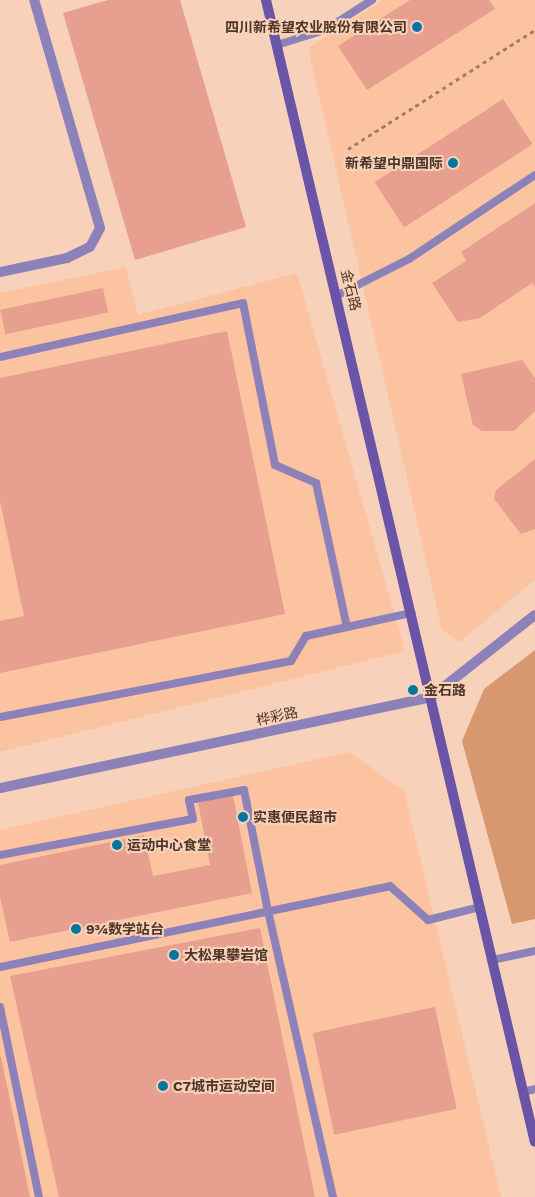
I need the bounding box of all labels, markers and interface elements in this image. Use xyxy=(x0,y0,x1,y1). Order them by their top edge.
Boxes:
place label: 四川新希望农业股份有限公司 xyxy=(225,19,407,35)
marker: 四川新希望农业股份有限公司 xyxy=(411,21,423,33)
place label: 新希望中鼎国际 xyxy=(345,155,443,171)
marker: 新希望中鼎国际 xyxy=(447,157,459,169)
street label: 金石路 xyxy=(338,268,364,312)
place label: 金石路 xyxy=(424,682,466,698)
marker: 金石路 xyxy=(406,683,420,697)
street label: 桦彩路 xyxy=(255,703,299,729)
place label: 实惠便民超市 xyxy=(253,809,337,825)
marker: 实惠便民超市 xyxy=(237,811,249,823)
place label: 运动中心食堂 xyxy=(127,837,211,853)
marker: 运动中心食堂 xyxy=(111,839,123,851)
place label: 9¾数学站台 xyxy=(86,921,164,937)
marker: 9¾数学站台 xyxy=(70,923,82,935)
place label: 大松果攀岩馆 xyxy=(184,947,268,963)
marker: 大松果攀岩馆 xyxy=(168,949,180,961)
place label: C7城市运动空间 xyxy=(173,1078,275,1094)
marker: C7城市运动空间 xyxy=(157,1080,169,1092)

